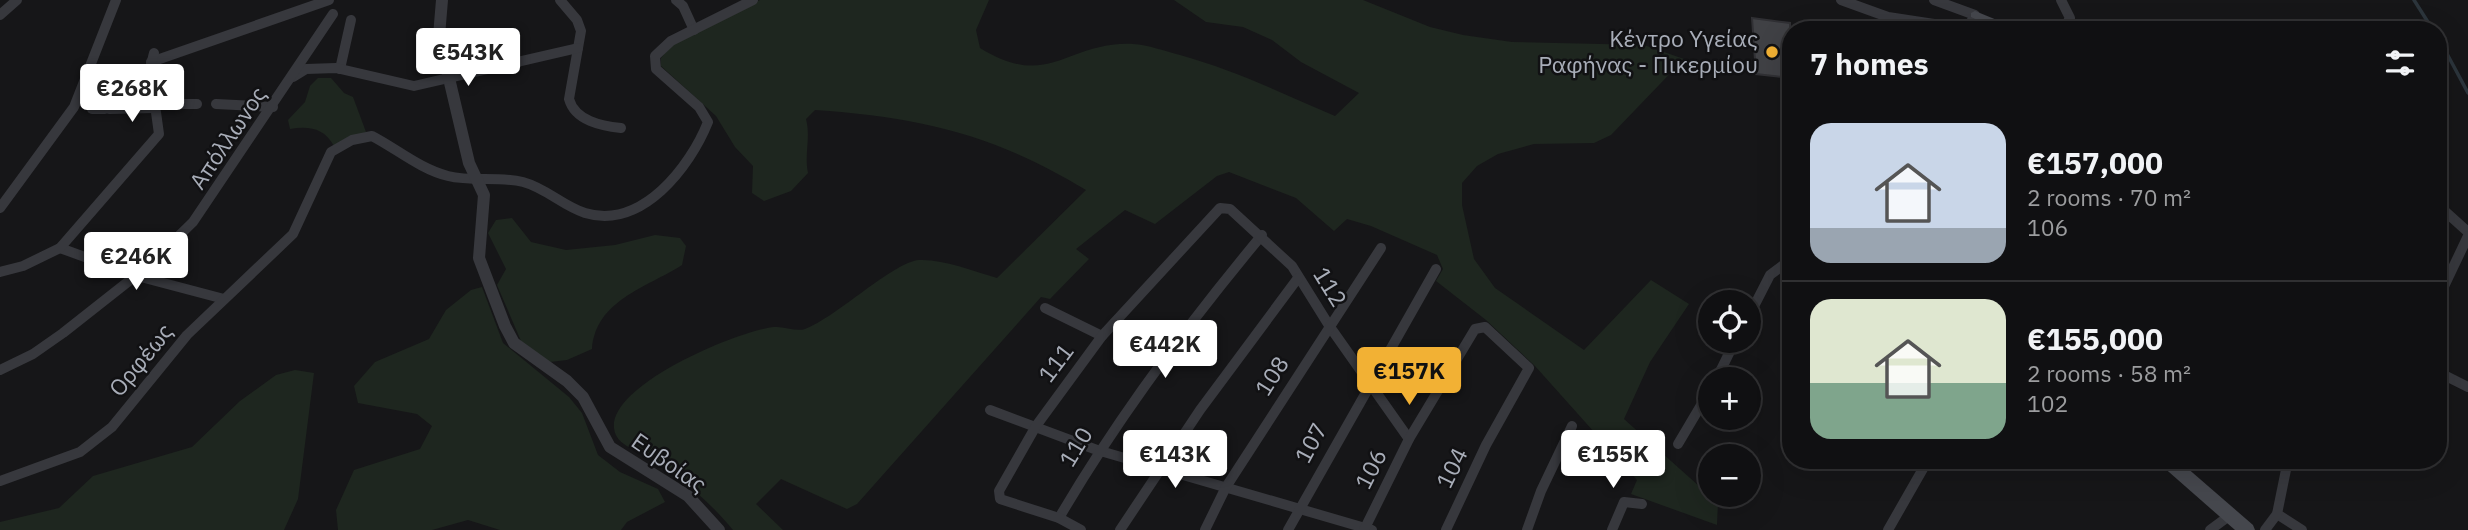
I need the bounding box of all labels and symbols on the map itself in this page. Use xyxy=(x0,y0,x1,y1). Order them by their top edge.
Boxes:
place label: Κέντρο Υγείας Ραφήνας - Πικερμίου xyxy=(1538,23,1758,79)
pin: €543K xyxy=(419,28,517,88)
marker: Κέντρο Υγείας Ραφήνας - Πικερμίου xyxy=(1764,44,1780,60)
pin: €268K xyxy=(83,64,181,124)
street label: Απόλλωνος xyxy=(182,80,272,195)
pin: €246K xyxy=(87,232,185,292)
street label: 112 xyxy=(1307,261,1355,312)
street label: Ορφέως xyxy=(102,317,179,402)
pin: €442K xyxy=(1116,320,1214,380)
street label: 111 xyxy=(1031,337,1080,388)
pin: €157K xyxy=(1360,348,1458,407)
street label: 108 xyxy=(1247,350,1295,401)
street label: 107 xyxy=(1287,417,1333,468)
street label: 110 xyxy=(1052,421,1099,472)
street label: Ευβοίας xyxy=(626,425,713,499)
pin: €143K xyxy=(1126,430,1224,490)
pin: €155K xyxy=(1564,430,1662,490)
street label: 104 xyxy=(1429,442,1474,493)
street label: 106 xyxy=(1347,443,1393,494)

